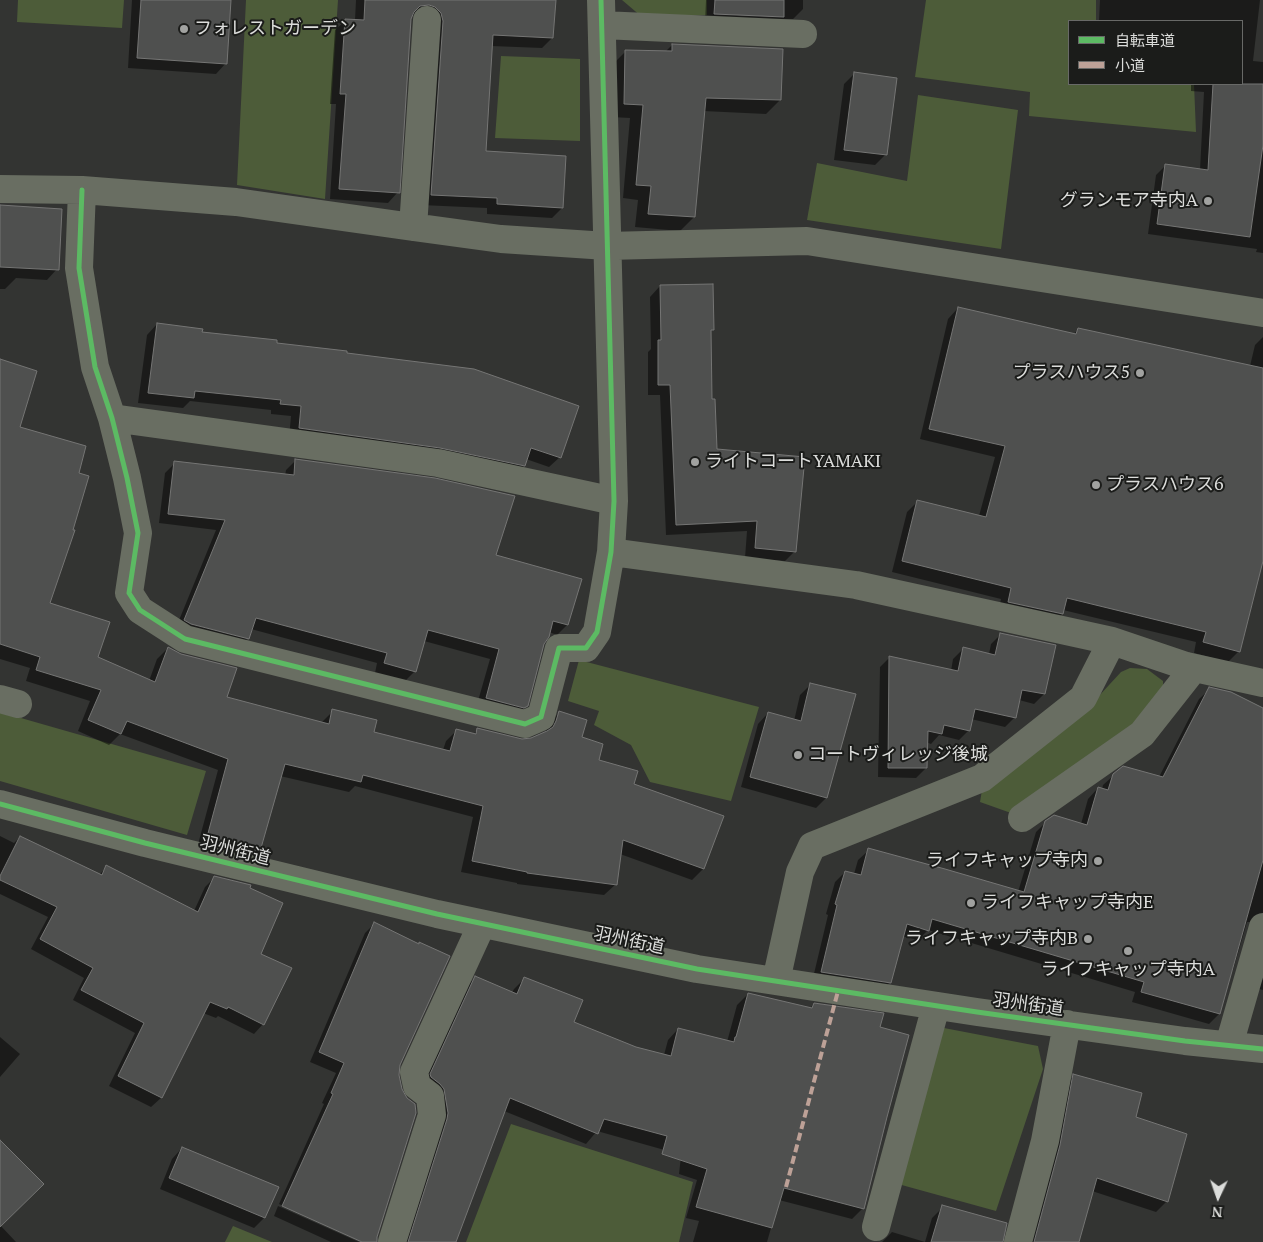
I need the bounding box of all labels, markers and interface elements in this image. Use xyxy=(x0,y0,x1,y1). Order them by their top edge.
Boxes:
place label: フォレストガーデン xyxy=(194,18,356,40)
legend xyxy=(1068,20,1243,85)
marker: フォレストガーデン xyxy=(178,23,190,35)
text: 自転車道 xyxy=(1115,30,1175,50)
text: 小道 xyxy=(1115,55,1145,75)
place label: グランモア寺内A xyxy=(1060,190,1198,212)
marker: グランモア寺内A xyxy=(1202,195,1214,207)
place label: プラスハウス5 xyxy=(1012,362,1130,384)
marker: プラスハウス5 xyxy=(1134,367,1146,379)
place label: ライトコートYAMAKI xyxy=(705,451,881,473)
marker: ライトコートYAMAKI xyxy=(689,456,701,468)
place label: プラスハウス6 xyxy=(1106,474,1224,496)
marker: プラスハウス6 xyxy=(1090,479,1102,491)
place label: コートヴィレッジ後城 xyxy=(808,744,988,766)
marker: コートヴィレッジ後城 xyxy=(792,749,804,761)
street label: 羽州街道 xyxy=(197,832,273,870)
place label: ライフキャップ寺内 xyxy=(926,850,1088,872)
marker: ライフキャップ寺内 xyxy=(1092,855,1104,867)
place label: ライフキャップ寺内E xyxy=(981,892,1153,914)
marker: ライフキャップ寺内E xyxy=(965,897,977,909)
street label: 羽州街道 xyxy=(592,923,666,959)
place label: ライフキャップ寺内B xyxy=(905,928,1078,950)
marker: ライフキャップ寺内B xyxy=(1082,933,1094,945)
marker: ライフキャップ寺内A xyxy=(1122,945,1134,957)
place label: ライフキャップ寺内A xyxy=(1041,959,1215,981)
street label: 羽州街道 xyxy=(991,989,1065,1021)
north arrow xyxy=(1193,1172,1243,1222)
text: N xyxy=(1211,1203,1223,1222)

